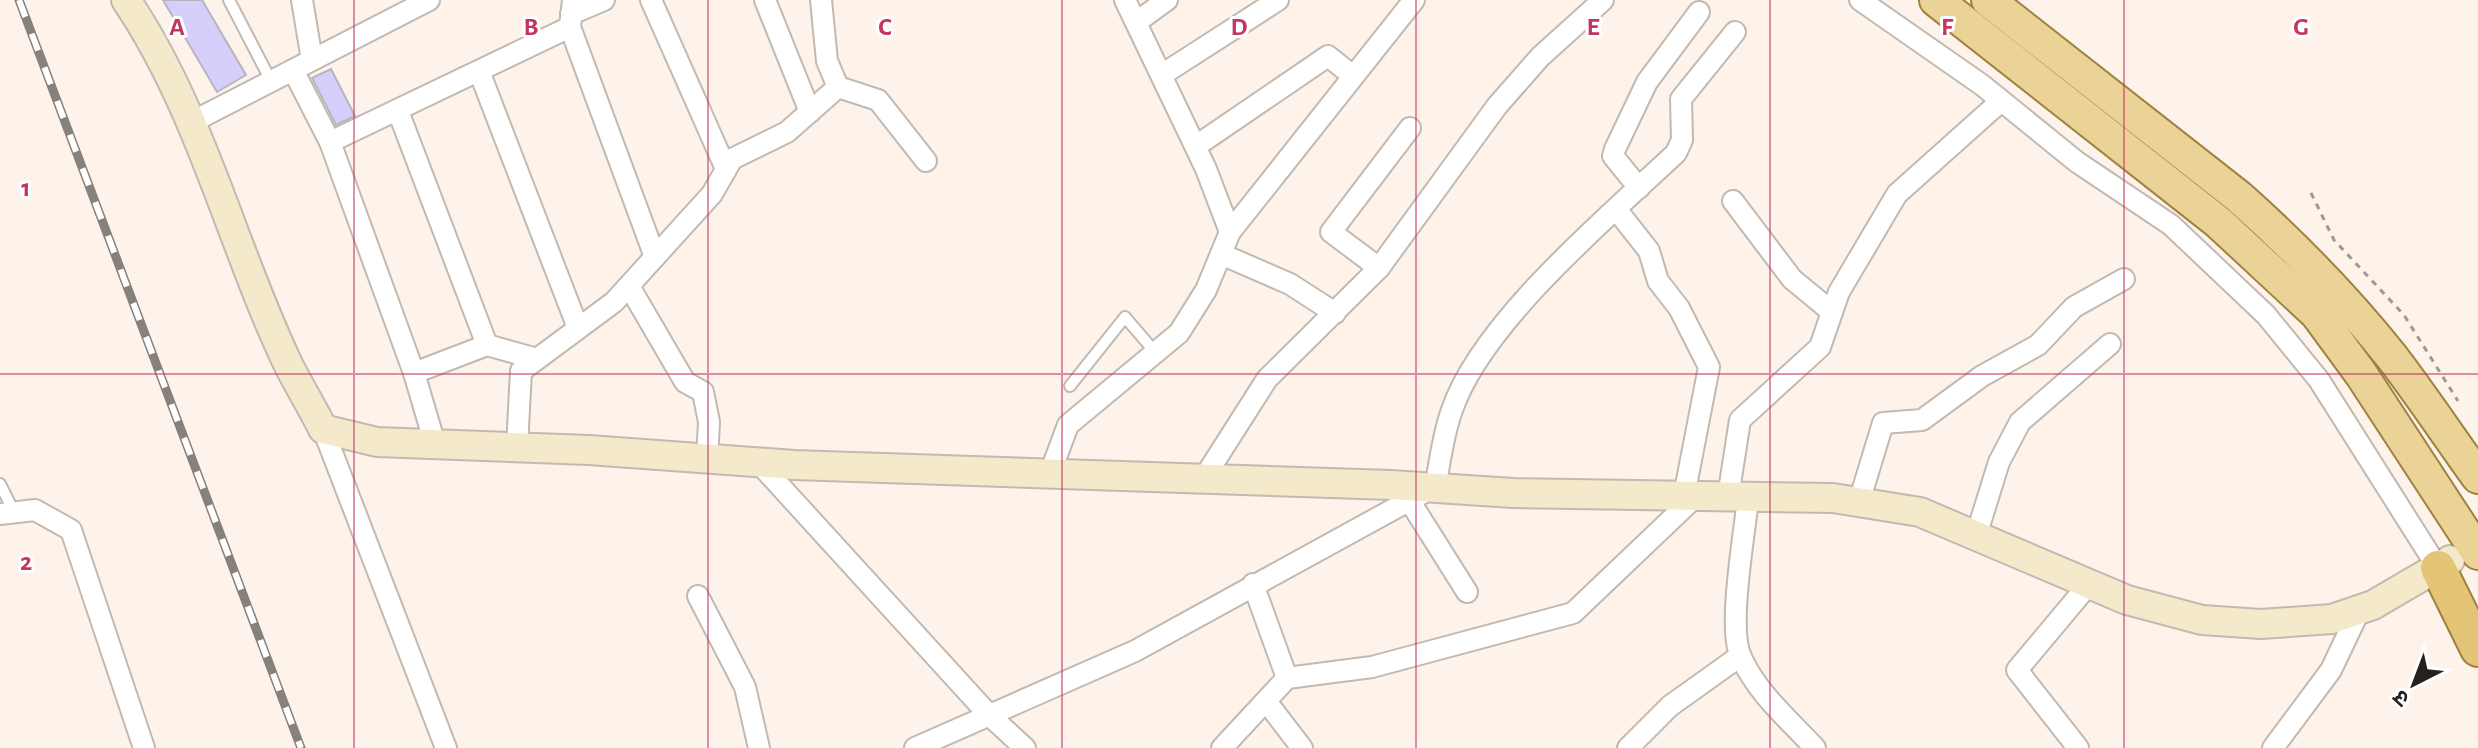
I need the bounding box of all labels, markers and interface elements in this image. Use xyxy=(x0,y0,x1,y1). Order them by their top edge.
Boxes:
text: A xyxy=(169,14,185,40)
text: B xyxy=(523,14,539,40)
text: C xyxy=(878,14,892,40)
text: D xyxy=(1230,14,1248,40)
text: E xyxy=(1586,14,1600,40)
text: F xyxy=(1941,14,1954,40)
text: G xyxy=(2293,14,2309,40)
text: 1 xyxy=(21,175,31,201)
text: 2 xyxy=(20,549,32,575)
north arrow xyxy=(2374,644,2454,724)
text: उ xyxy=(2388,685,2413,711)

